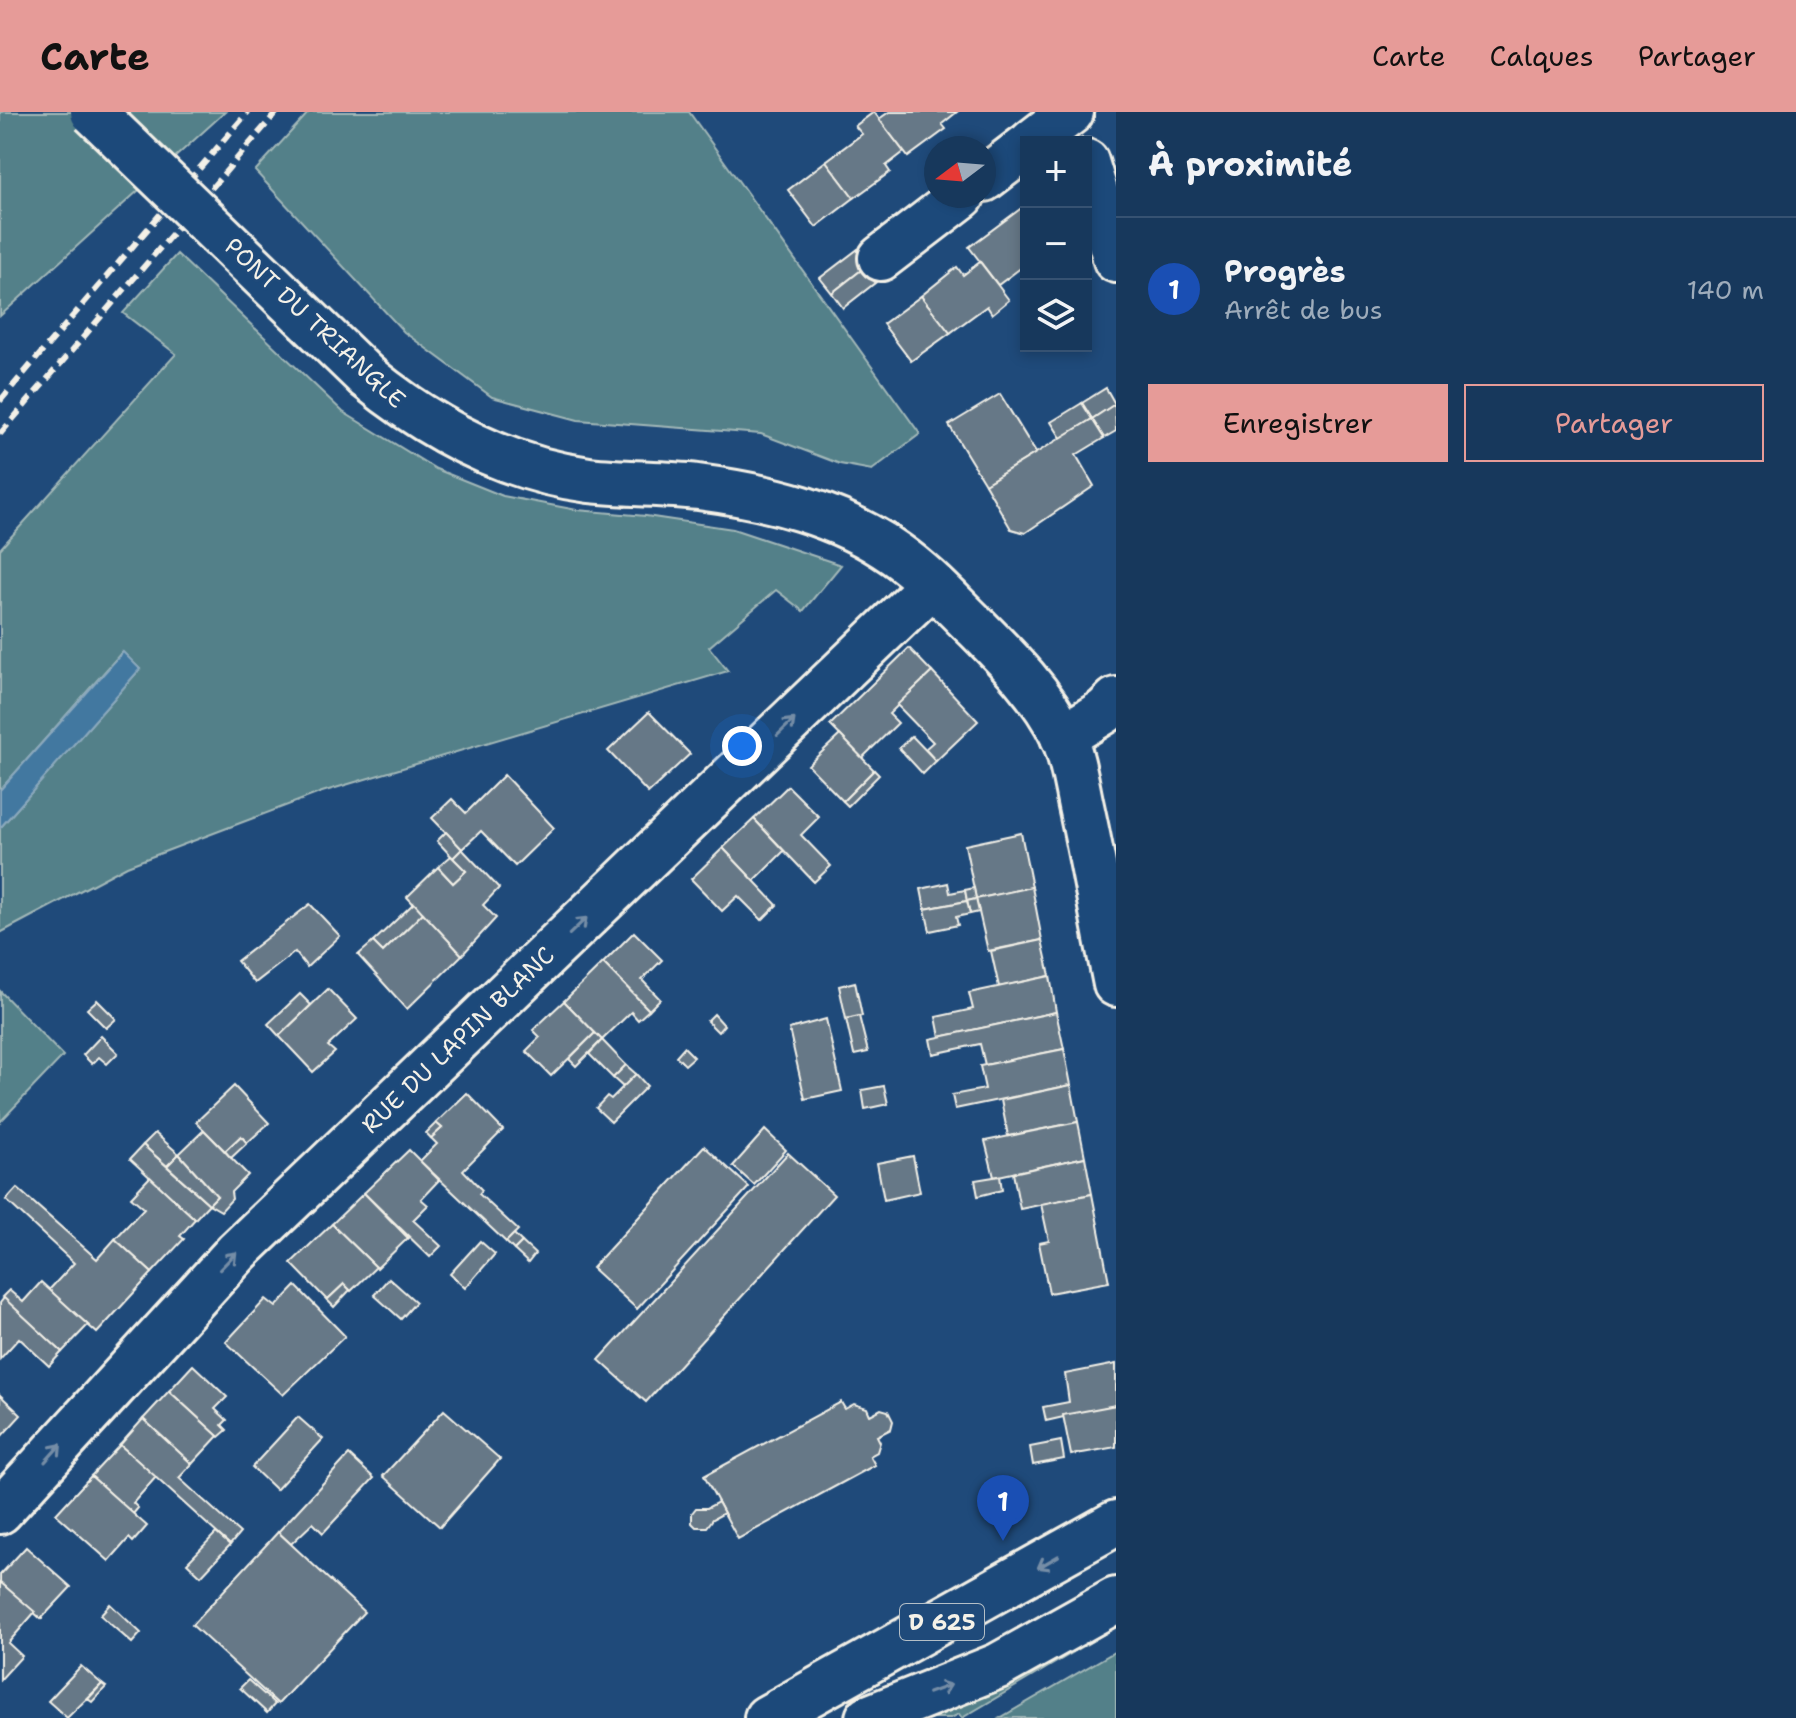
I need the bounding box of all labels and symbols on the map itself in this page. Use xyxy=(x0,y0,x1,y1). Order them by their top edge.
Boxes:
north arrow xyxy=(924,136,996,208)
street label: PONT DU TRIANGLE xyxy=(218,231,412,415)
one-way arrow xyxy=(775,718,795,737)
your location xyxy=(722,726,762,766)
one-way arrow xyxy=(567,918,587,936)
street label: RUE DU LAPIN BLANC xyxy=(355,939,561,1141)
one-way arrow xyxy=(219,1251,238,1271)
one-way arrow xyxy=(43,1443,62,1463)
pin: 1 xyxy=(977,1475,1029,1541)
one-way arrow xyxy=(1037,1554,1060,1570)
road number: D 625 xyxy=(900,1604,984,1640)
one-way arrow xyxy=(928,1681,953,1696)

